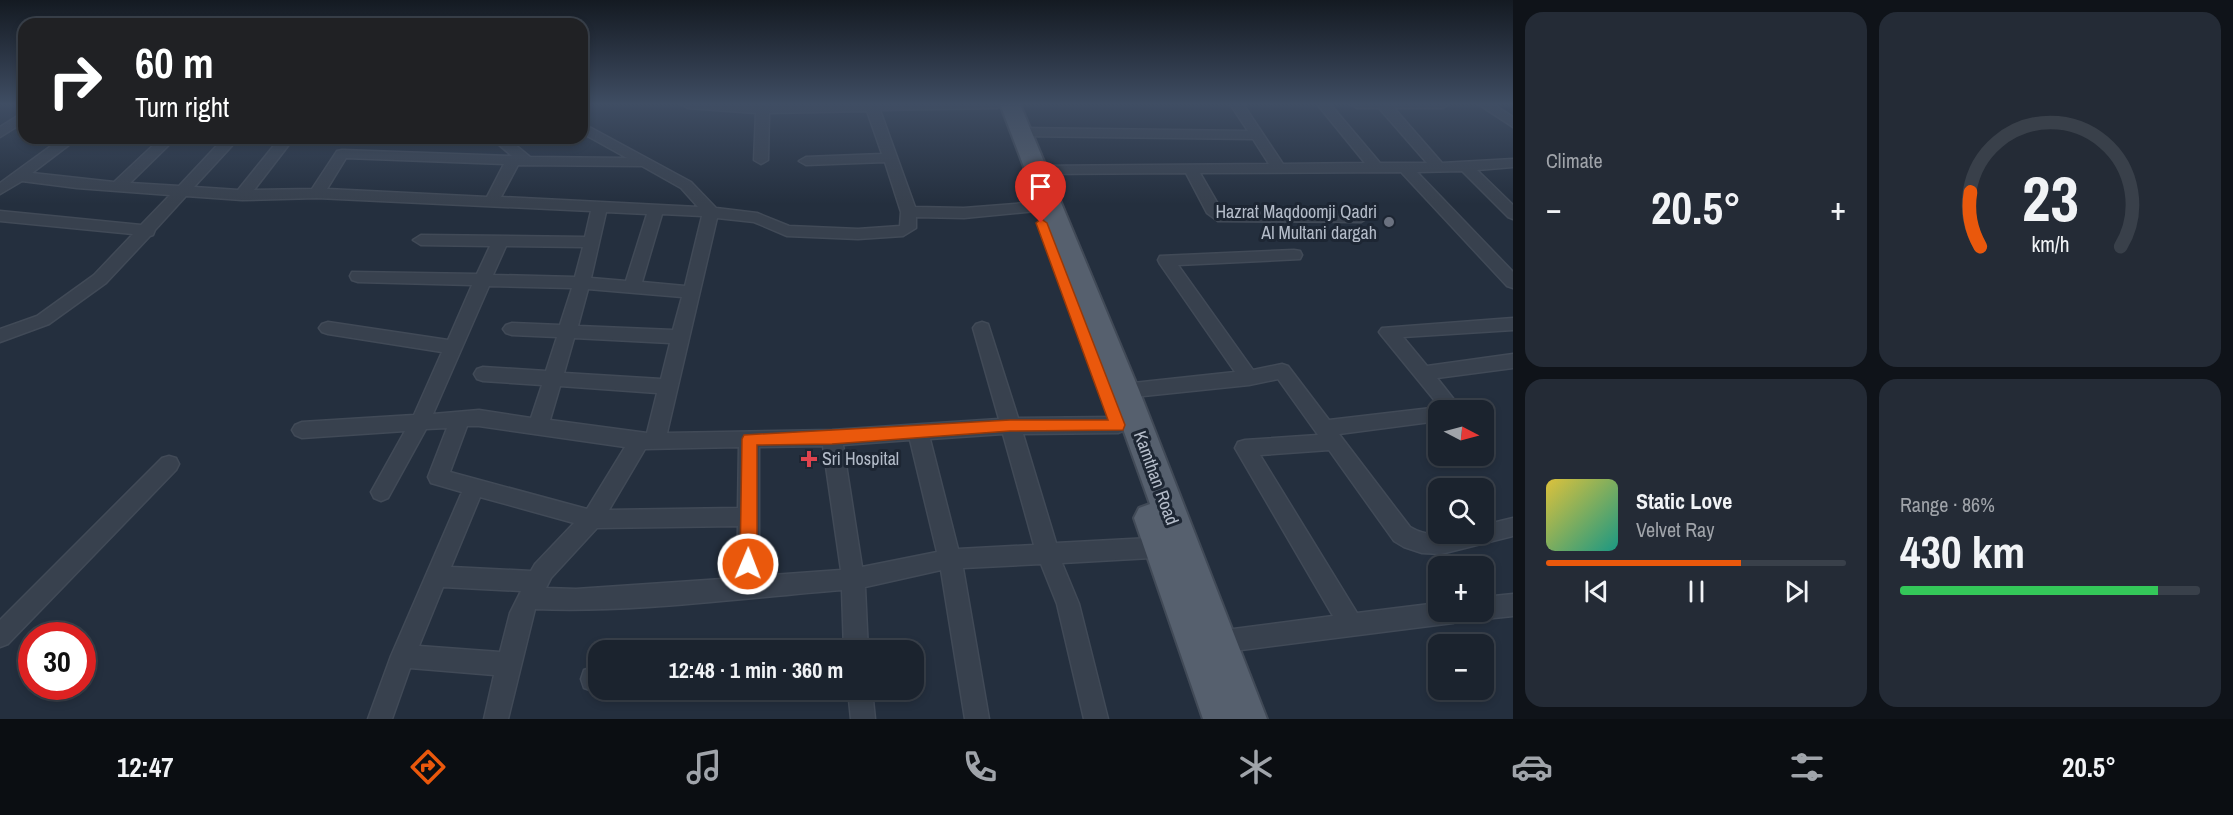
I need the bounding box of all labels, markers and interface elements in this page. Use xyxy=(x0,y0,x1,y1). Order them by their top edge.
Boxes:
text: 60 m xyxy=(135,35,214,91)
icon: right xyxy=(36,42,114,120)
text: Turn right xyxy=(135,89,229,125)
text: Climate xyxy=(1546,147,1603,174)
text: 23 xyxy=(2022,156,2078,240)
pin xyxy=(1015,161,1066,223)
icon: arrive xyxy=(1024,170,1057,203)
text: 20.5° xyxy=(1651,177,1741,238)
text: − xyxy=(1546,186,1562,230)
text: + xyxy=(1830,186,1846,230)
place label: Hazrat Maqdoomji Qadri Al Multani dargah xyxy=(1215,199,1377,245)
marker: Hazrat Maqdoomji Qadri Al Multani dargah xyxy=(1382,215,1396,229)
text: km/h xyxy=(2031,230,2069,259)
north arrow xyxy=(1428,400,1494,466)
map controls xyxy=(1428,400,1494,700)
street label: Kamthan Road xyxy=(1128,427,1185,528)
place label: Sri Hospital xyxy=(822,446,899,471)
marker: Sri Hospital xyxy=(800,450,818,468)
button: search xyxy=(1428,478,1494,544)
text: Static Love xyxy=(1636,486,1732,516)
text: Range · 86% xyxy=(1900,491,1995,518)
text: Velvet Ray xyxy=(1636,516,1714,543)
text: 430 km xyxy=(1900,521,2025,582)
position arrow xyxy=(716,532,780,596)
button: + xyxy=(1428,556,1494,622)
icon: previous xyxy=(1580,575,1613,608)
icon: pause xyxy=(1680,575,1713,608)
icon: next xyxy=(1780,575,1813,608)
speed limit sign: 30 xyxy=(18,622,96,700)
button: − xyxy=(1428,634,1494,700)
text: 12:48 · 1 min · 360 m xyxy=(669,655,843,685)
icon: directions xyxy=(407,746,449,788)
icon: music xyxy=(683,746,725,788)
icon: phone xyxy=(959,746,1001,788)
icon: climate xyxy=(1235,746,1277,788)
icon: car xyxy=(1511,746,1553,788)
icon: filters xyxy=(1786,746,1828,788)
text: 12:47 xyxy=(117,749,174,785)
text: 20.5° xyxy=(2062,749,2116,785)

